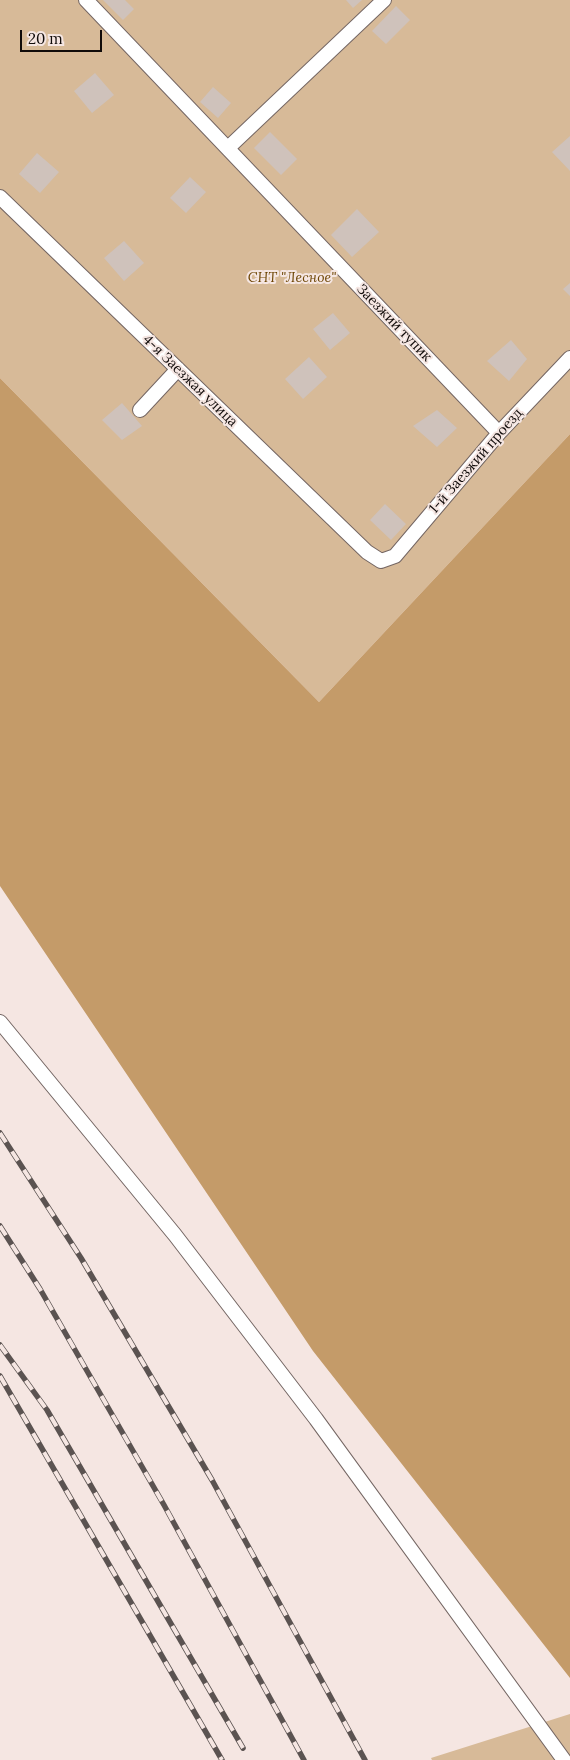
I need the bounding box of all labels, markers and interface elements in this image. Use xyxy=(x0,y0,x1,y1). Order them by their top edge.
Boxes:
scale bar xyxy=(22,20,105,52)
text: 20 m xyxy=(28,29,63,48)
park label: СНТ "Лесное" xyxy=(248,270,336,286)
street label: Заезжий тупик xyxy=(353,281,435,365)
street label: 4-я Заезжая улица xyxy=(139,331,241,431)
street label: 1-й Заезжий проезд xyxy=(426,405,526,517)

